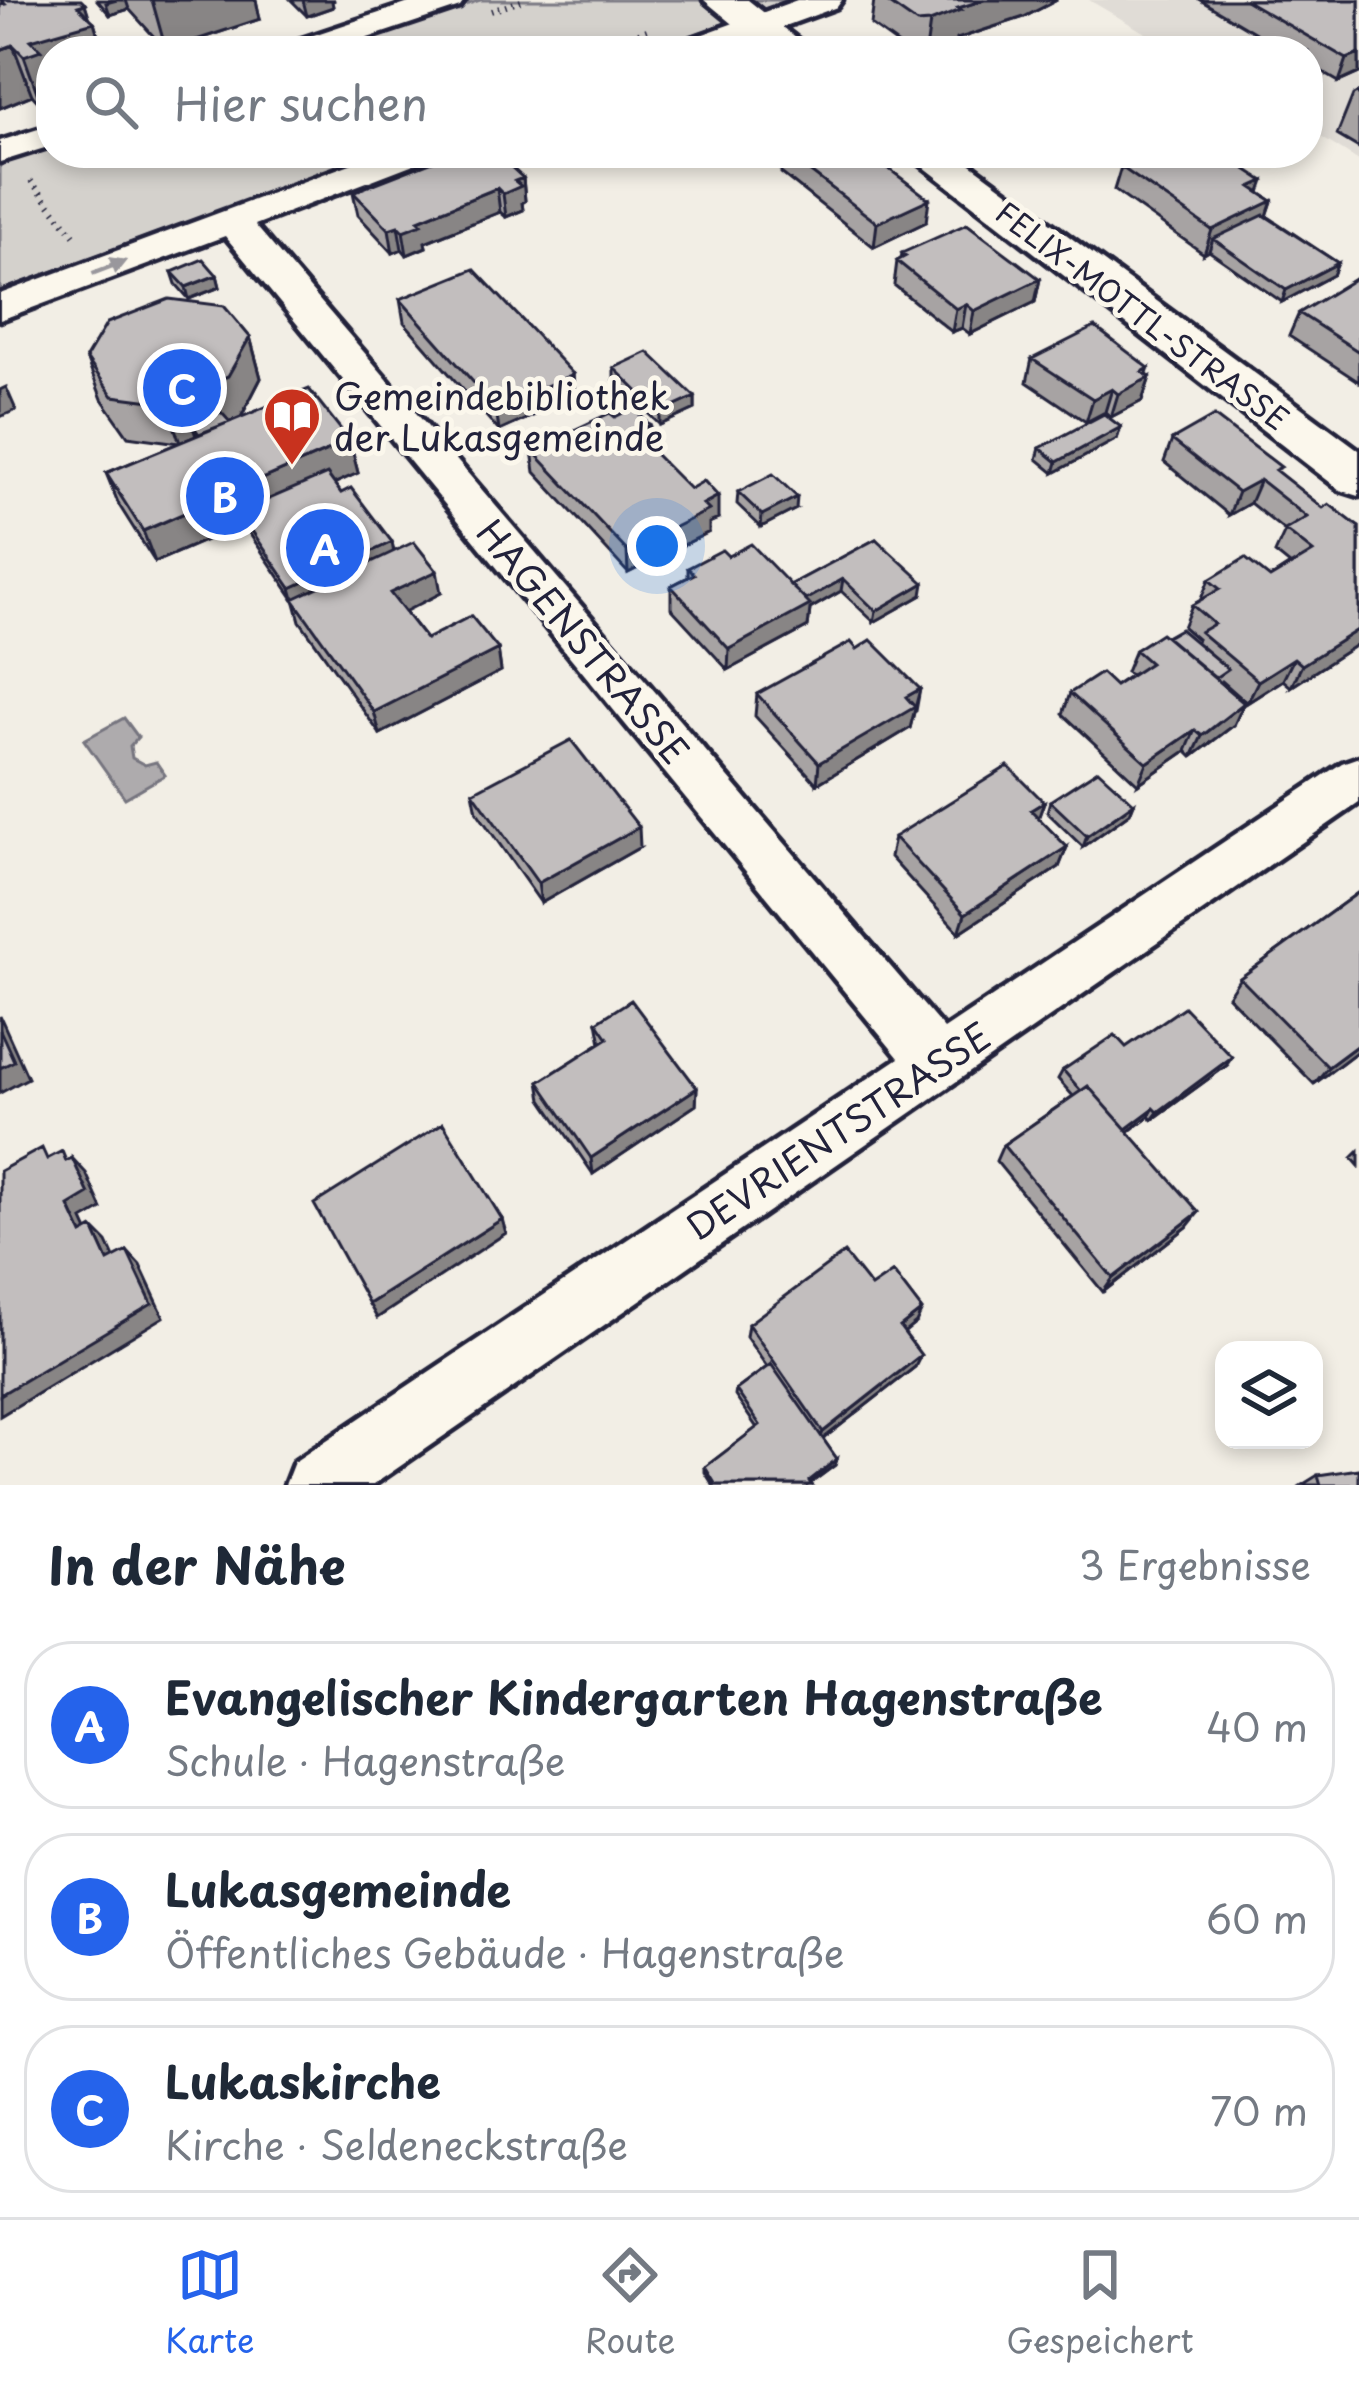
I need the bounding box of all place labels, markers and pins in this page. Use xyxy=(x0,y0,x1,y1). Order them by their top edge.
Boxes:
pin: C xyxy=(143,343,221,433)
place label: Gemeindebibliothek der Lukasgemeinde xyxy=(334,368,670,463)
library icon: Gemeindebibliothek der Lukasgemeinde xyxy=(261,385,323,467)
pin: B xyxy=(186,451,264,541)
pin: A xyxy=(286,503,364,593)

